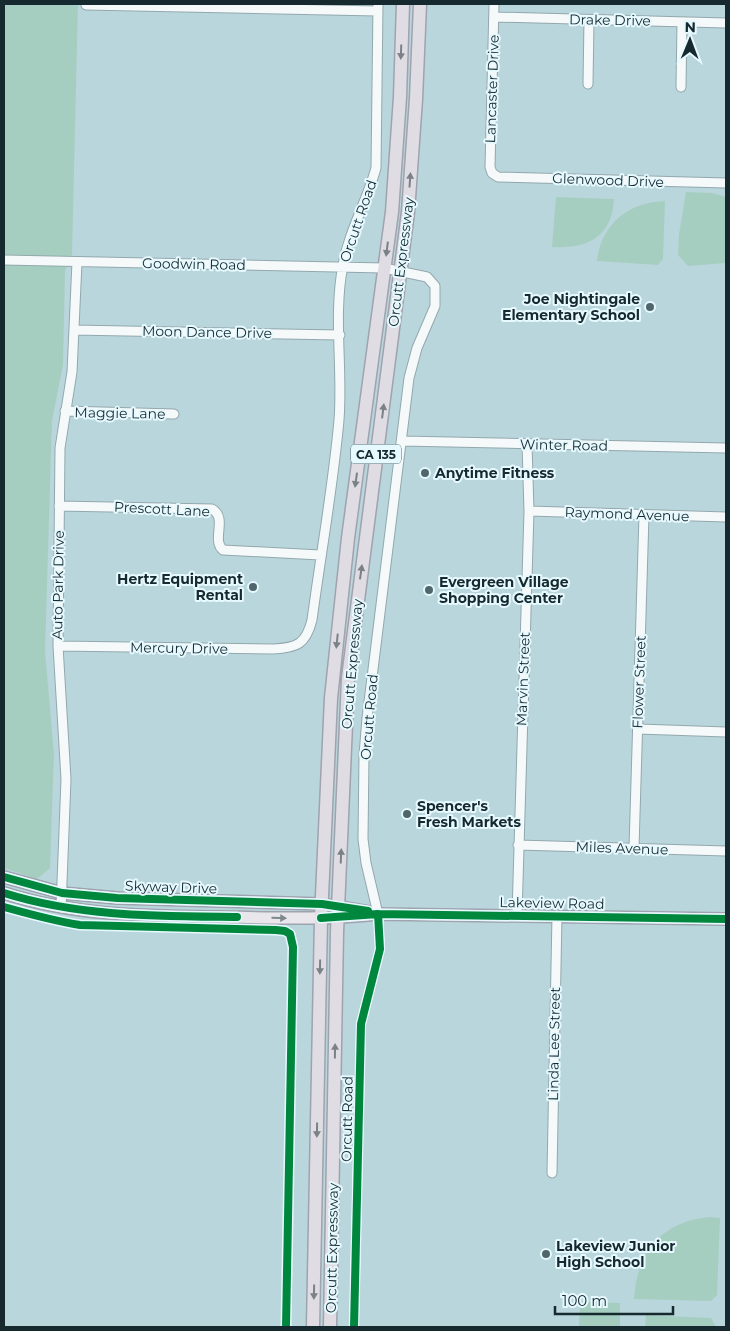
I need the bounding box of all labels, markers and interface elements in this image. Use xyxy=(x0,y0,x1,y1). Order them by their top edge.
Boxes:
street label: Drake Drive xyxy=(569,10,651,30)
north arrow xyxy=(665,15,715,65)
text: N xyxy=(684,18,696,36)
street label: Lancaster Drive xyxy=(481,34,503,144)
one-way arrow xyxy=(397,45,405,61)
street label: Glenwood Drive xyxy=(552,169,664,191)
one-way arrow xyxy=(407,172,415,188)
street label: Orcutt Road xyxy=(336,177,380,265)
street label: Orcutt Expressway xyxy=(384,196,418,328)
one-way arrow xyxy=(383,242,391,258)
street label: Goodwin Road xyxy=(142,254,246,274)
place label: Joe Nightingale Elementary School xyxy=(502,290,640,324)
marker: Joe Nightingale Elementary School xyxy=(644,301,656,313)
street label: Moon Dance Drive xyxy=(142,322,272,342)
street label: Maggie Lane xyxy=(74,403,166,423)
one-way arrow xyxy=(379,403,387,419)
street label: Winter Road xyxy=(520,435,608,455)
road number: CA 135 xyxy=(351,444,401,464)
place label: Anytime Fitness xyxy=(434,464,555,482)
marker: Anytime Fitness xyxy=(419,467,431,479)
one-way arrow xyxy=(352,472,360,488)
street label: Prescott Lane xyxy=(113,497,211,521)
street label: Raymond Avenue xyxy=(564,503,690,525)
street label: Auto Park Drive xyxy=(48,530,68,640)
one-way arrow xyxy=(357,564,365,580)
place label: Hertz Equipment Rental xyxy=(117,570,243,604)
place label: Evergreen Village Shopping Center xyxy=(439,573,569,607)
marker: Hertz Equipment Rental xyxy=(247,581,259,593)
marker: Evergreen Village Shopping Center xyxy=(423,584,435,596)
street label: Orcutt Expressway xyxy=(337,598,367,730)
street label: Marvin Street xyxy=(512,631,534,726)
one-way arrow xyxy=(332,633,340,649)
street label: Flower Street xyxy=(628,635,650,729)
street label: Mercury Drive xyxy=(130,638,228,658)
street label: Orcutt Road xyxy=(356,673,382,761)
place label: Spencer's Fresh Markets xyxy=(417,797,521,831)
marker: Spencer's Fresh Markets xyxy=(401,808,413,820)
street label: Miles Avenue xyxy=(575,837,669,859)
one-way arrow xyxy=(337,848,345,864)
street label: Skyway Drive xyxy=(125,876,217,898)
street label: Lakeview Road xyxy=(499,893,605,913)
one-way arrow xyxy=(271,914,287,922)
one-way arrow xyxy=(316,959,324,975)
street label: Linda Lee Street xyxy=(544,987,564,1101)
one-way arrow xyxy=(332,1043,340,1059)
street label: Orcutt Road xyxy=(337,1076,357,1162)
one-way arrow xyxy=(313,1122,321,1138)
street label: Orcutt Expressway xyxy=(322,1182,342,1313)
place label: Lakeview Junior High School xyxy=(556,1237,675,1271)
marker: Lakeview Junior High School xyxy=(540,1248,552,1260)
one-way arrow xyxy=(310,1284,318,1300)
scale bar xyxy=(555,1284,672,1316)
text: 100 m xyxy=(562,1291,607,1310)

